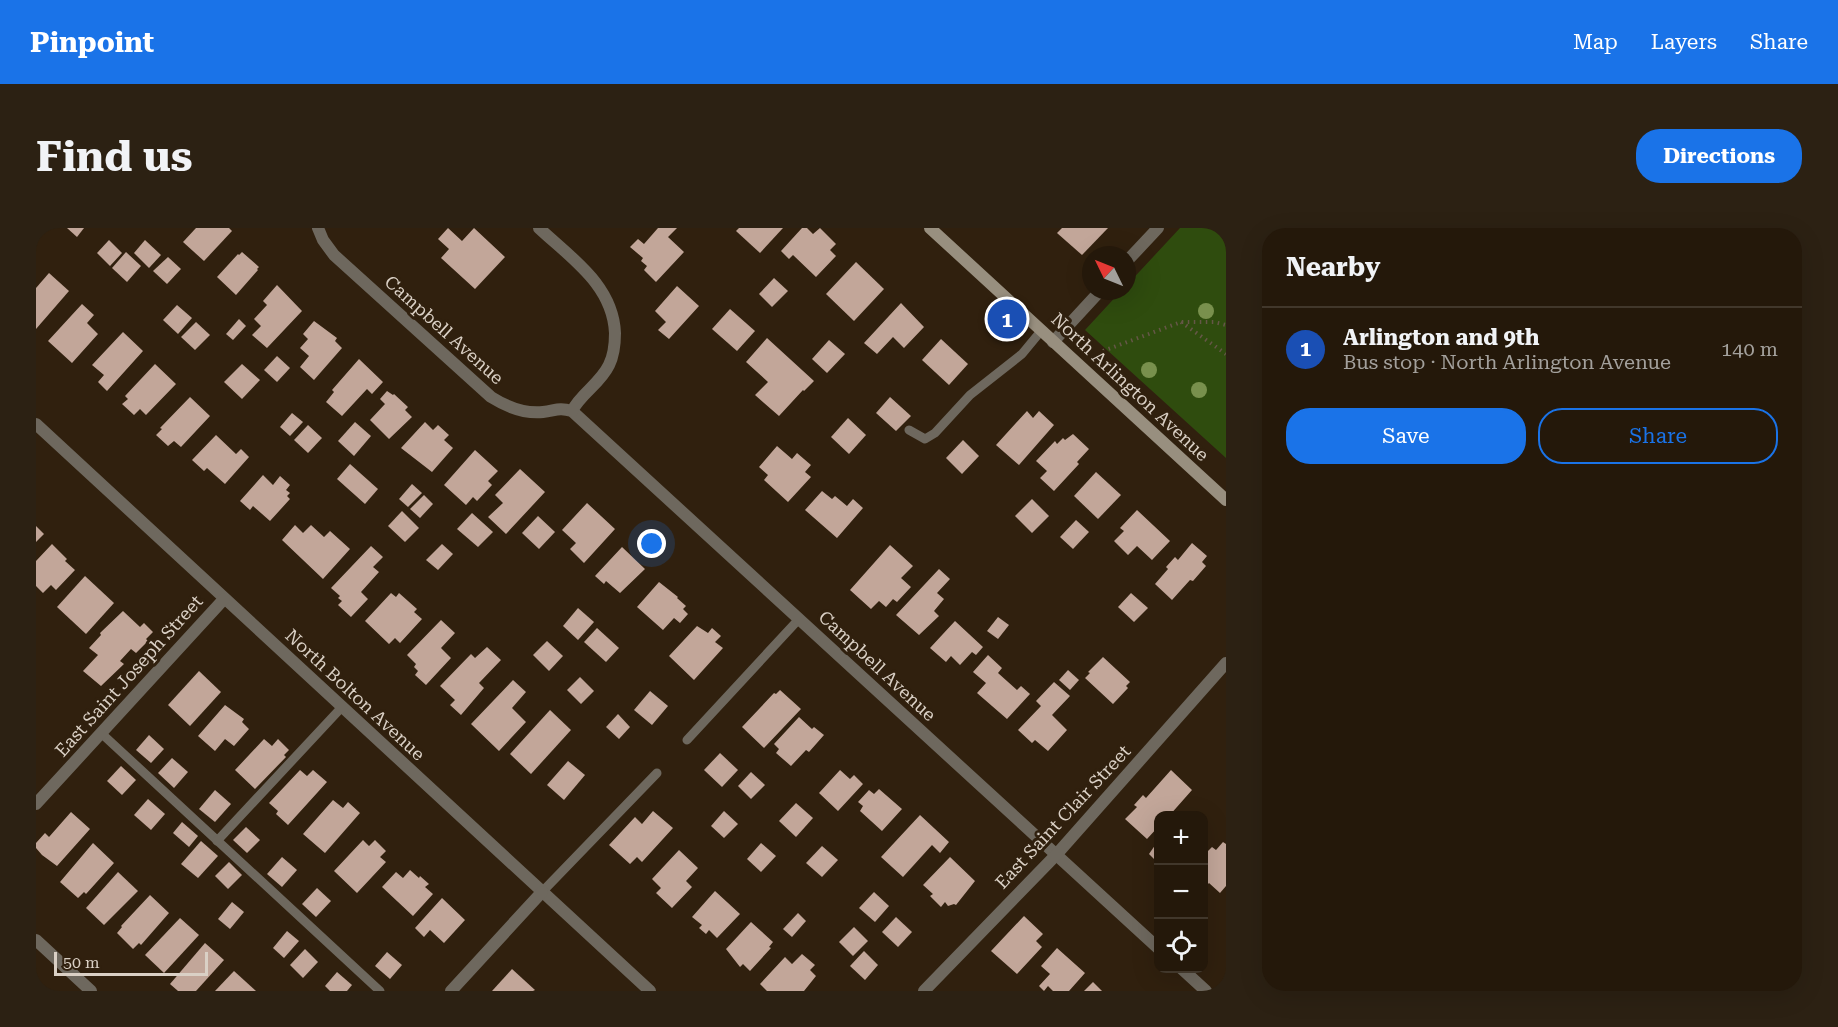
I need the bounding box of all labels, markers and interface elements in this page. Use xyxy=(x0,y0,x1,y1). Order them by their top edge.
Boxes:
text: Pinpoint xyxy=(30,26,154,59)
text: Map xyxy=(1573,30,1618,54)
text: Layers xyxy=(1651,30,1717,54)
text: Share xyxy=(1750,30,1808,54)
button: Directions xyxy=(1636,129,1802,183)
text: Find us xyxy=(36,132,193,181)
north arrow xyxy=(1082,246,1136,300)
text: Nearby xyxy=(1286,252,1380,282)
street label: Campbell Avenue xyxy=(381,271,508,388)
pin: 1 xyxy=(988,296,1026,341)
street label: North Arlington Avenue xyxy=(1047,308,1213,465)
text: Arlington and 9th xyxy=(1343,325,1539,350)
text: 1 xyxy=(1300,337,1311,361)
text: 140 m xyxy=(1721,337,1778,361)
text: Bus stop · North Arlington Avenue xyxy=(1343,350,1671,374)
button: Save xyxy=(1286,408,1526,464)
button: Share xyxy=(1538,408,1778,464)
your location xyxy=(637,529,666,558)
street label: East Saint Joseph Street xyxy=(51,590,207,761)
street label: Campbell Avenue xyxy=(814,606,940,725)
street label: North Bolton Avenue xyxy=(281,625,429,765)
street label: East Saint Clair Street xyxy=(991,740,1135,893)
map controls xyxy=(1154,811,1208,973)
button: + xyxy=(1154,811,1208,865)
button: − xyxy=(1154,865,1208,919)
button: locate xyxy=(1154,919,1208,973)
scale bar xyxy=(54,949,208,976)
text: 50 m xyxy=(63,953,100,972)

